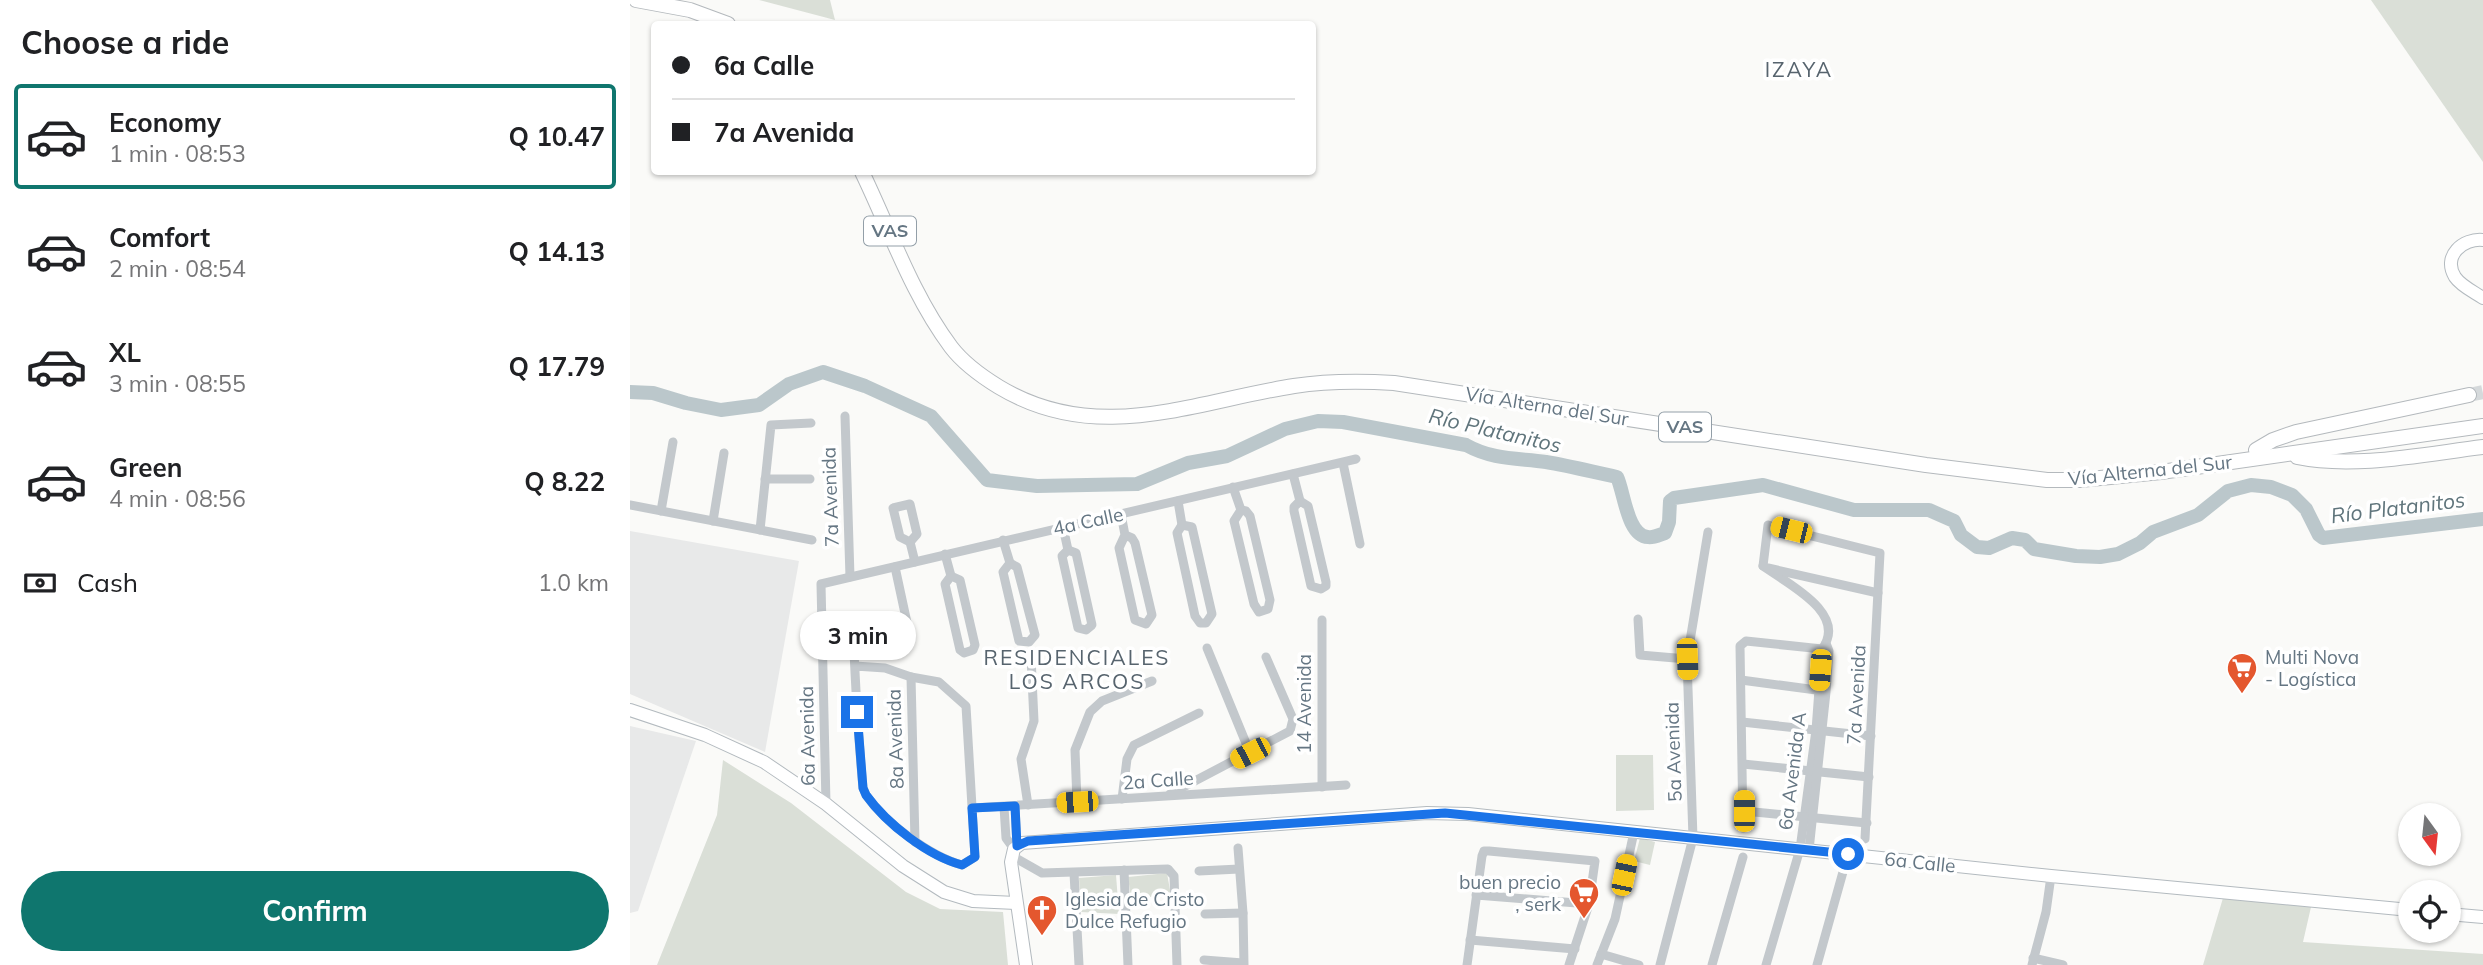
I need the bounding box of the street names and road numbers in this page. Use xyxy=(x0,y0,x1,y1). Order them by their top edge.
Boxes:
road number: VAS xyxy=(864,216,916,246)
street label: Vía Alterna del Sur xyxy=(1464,381,1630,431)
road number: VAS xyxy=(1659,412,1711,442)
street label: 7a Avenida xyxy=(816,447,844,547)
street label: Vía Alterna del Sur xyxy=(2067,449,2233,491)
street label: 4a Calle xyxy=(1051,502,1125,540)
street label: 7a Avenida xyxy=(1841,644,1871,746)
street label: 14 Avenida xyxy=(1292,654,1316,754)
street label: 6a Avenida xyxy=(794,686,820,786)
street label: 8a Avenida xyxy=(881,689,909,789)
street label: 5a Avenida xyxy=(1659,702,1687,802)
street label: 6a Avenida A xyxy=(1773,711,1811,831)
street label: 2a Calle xyxy=(1122,766,1194,794)
street label: 6a Calle xyxy=(1883,846,1957,878)

